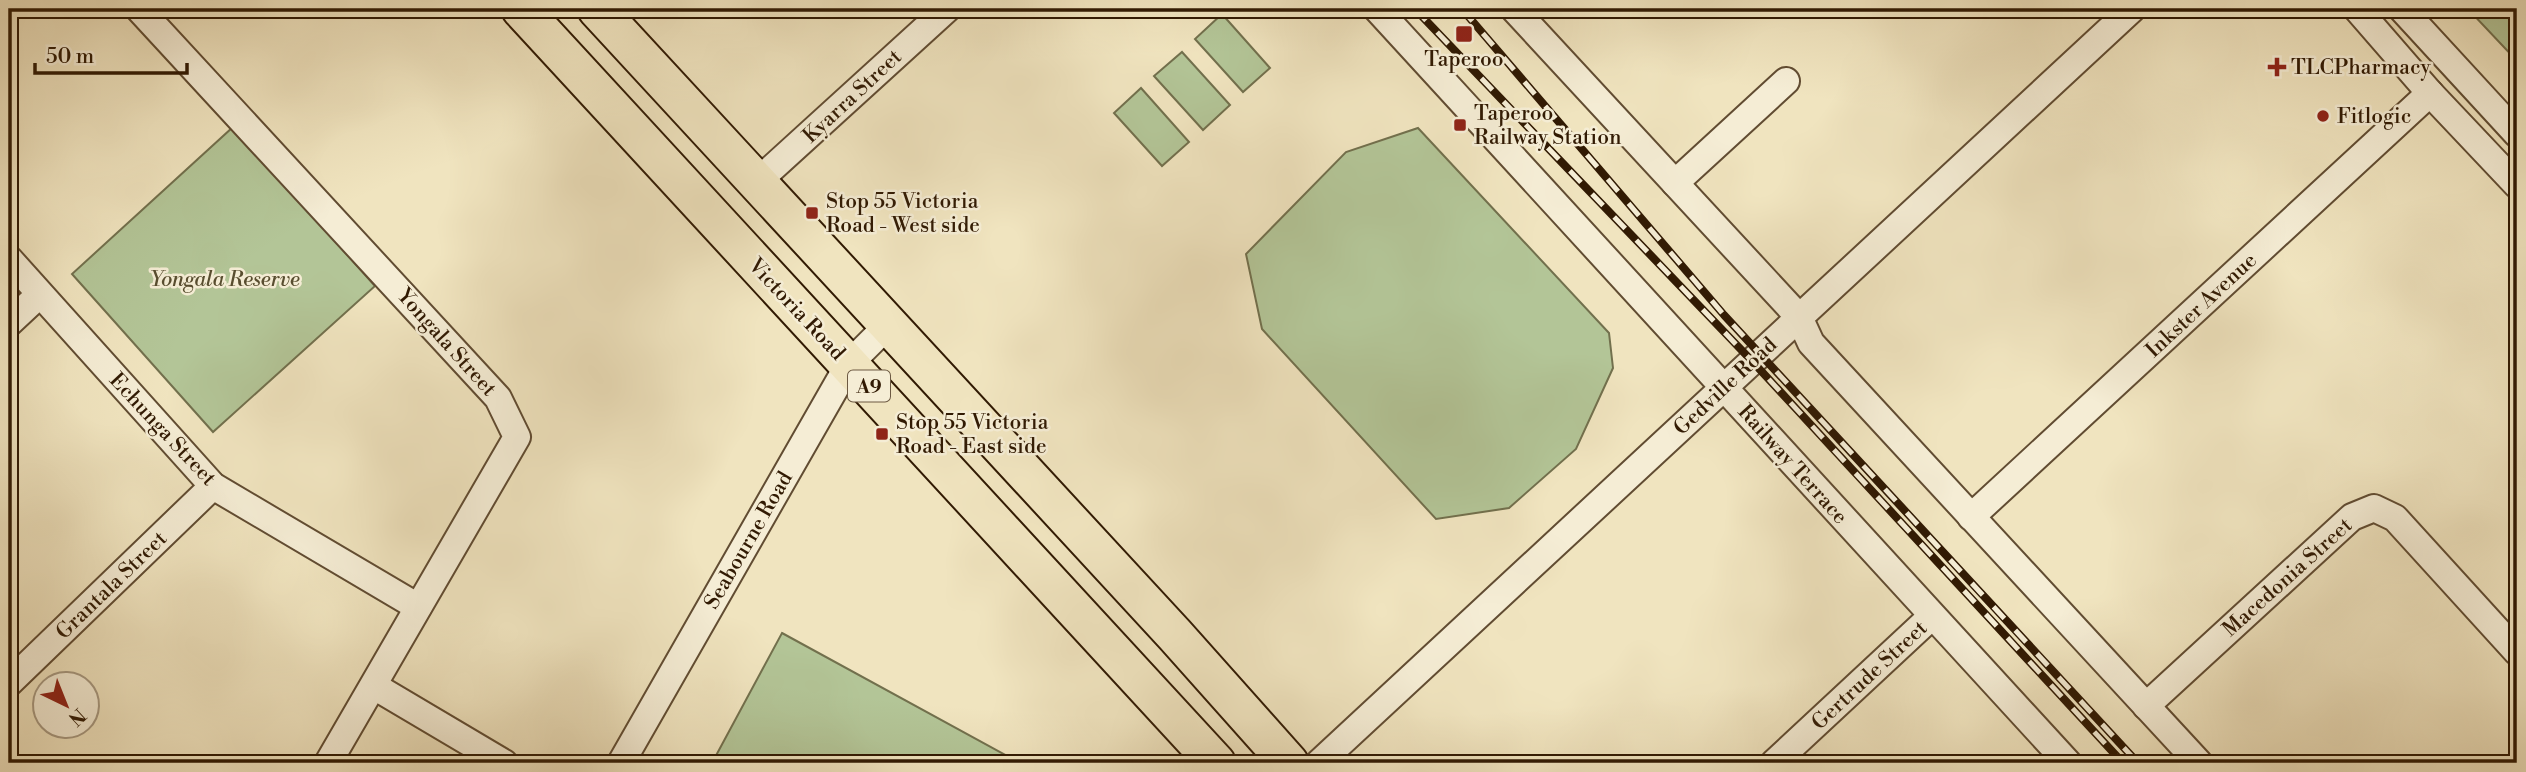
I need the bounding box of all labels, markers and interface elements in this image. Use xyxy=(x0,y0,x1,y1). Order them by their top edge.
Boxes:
marker: Taperoo xyxy=(1454,24,1474,44)
scale bar xyxy=(35,32,187,76)
text: 50 m xyxy=(46,44,94,70)
street label: Kyarra Street xyxy=(798,44,908,149)
place label: Taperoo xyxy=(1424,47,1504,73)
place label: TLCPharmacy xyxy=(2291,55,2432,81)
marker: TLCPharmacy xyxy=(2269,59,2285,75)
place label: Taperoo Railway Station xyxy=(1474,101,1622,151)
place label: Fitlogic xyxy=(2337,104,2411,130)
marker: Fitlogic xyxy=(2315,108,2331,124)
marker: Taperoo Railway Station xyxy=(1452,117,1468,133)
place label: Stop 55 Victoria Road - West side xyxy=(826,189,980,239)
marker: Stop 55 Victoria Road - West side xyxy=(804,205,820,221)
street label: Inkster Avenue xyxy=(2141,248,2263,364)
street label: Victoria Road xyxy=(742,252,850,366)
park label: Yongala Reserve xyxy=(150,267,300,293)
street label: Yongala Street xyxy=(390,283,502,402)
street label: Gedville Road xyxy=(1669,332,1783,441)
street label: Echunga Street xyxy=(103,368,222,492)
road number: A9 xyxy=(848,370,890,402)
street label: Railway Terrace xyxy=(1732,399,1853,530)
place label: Stop 55 Victoria Road - East side xyxy=(896,410,1049,460)
marker: Stop 55 Victoria Road - East side xyxy=(874,426,890,442)
street label: Seabourne Road xyxy=(699,467,799,614)
street label: Macedonia Street xyxy=(2217,512,2358,643)
street label: Grantala Street xyxy=(51,526,173,645)
street label: Gertrude Street xyxy=(1806,615,1933,736)
north arrow xyxy=(32,670,102,740)
text: N xyxy=(63,703,91,731)

